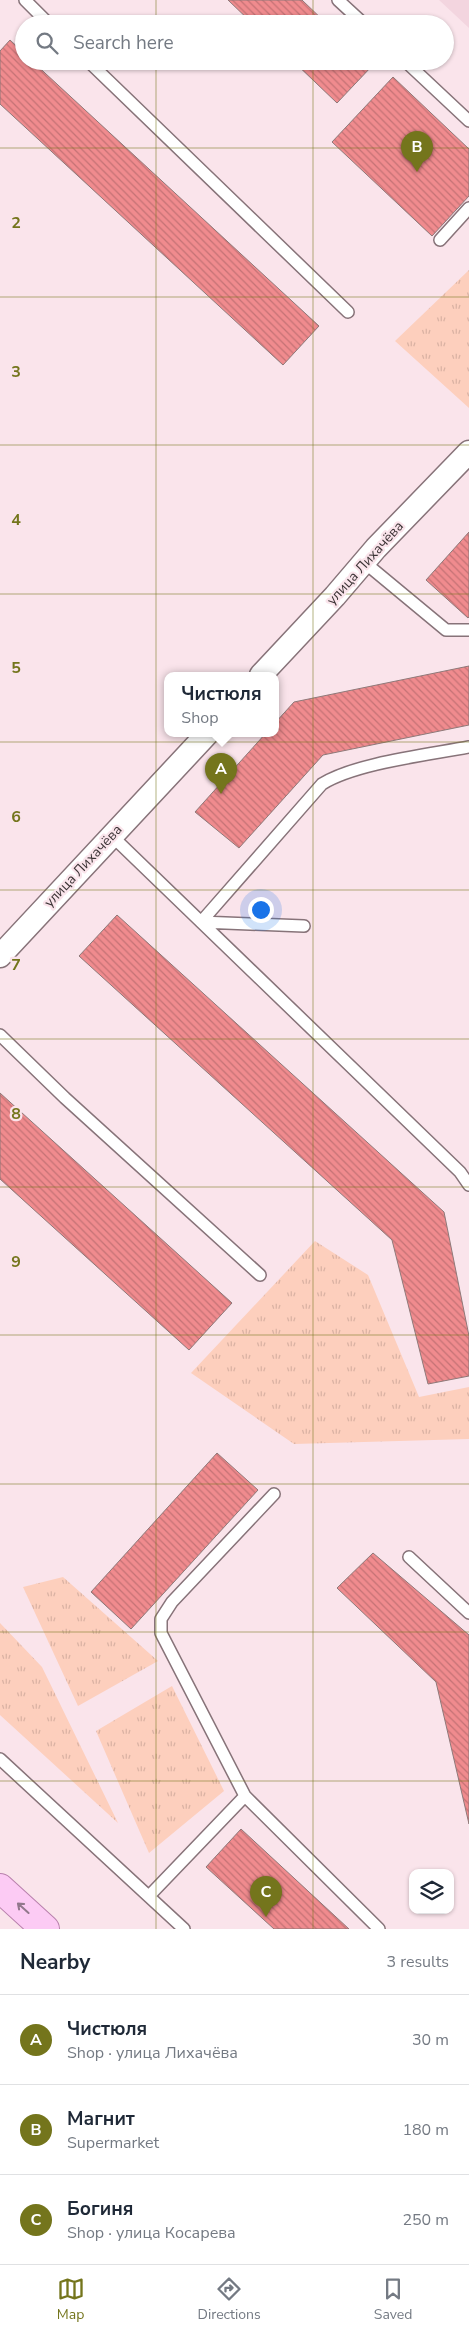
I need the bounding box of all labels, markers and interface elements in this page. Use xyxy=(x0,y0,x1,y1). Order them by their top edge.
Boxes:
search box xyxy=(15,15,454,70)
icon: search xyxy=(33,29,61,57)
text: Search here xyxy=(73,30,174,56)
pin: B xyxy=(401,131,433,172)
text: 2 xyxy=(11,212,21,234)
text: 3 xyxy=(11,361,21,383)
text: 4 xyxy=(11,509,21,531)
street label: улица Лихачёва xyxy=(322,517,408,609)
text: 5 xyxy=(11,657,21,679)
popup xyxy=(164,672,279,737)
text: Чистюля xyxy=(181,681,262,707)
text: Shop xyxy=(181,707,219,729)
pin: A xyxy=(205,753,237,794)
text: 6 xyxy=(11,806,21,828)
street label: улица Лихачёва xyxy=(40,821,126,911)
your location xyxy=(248,897,274,923)
text: 7 xyxy=(11,954,21,976)
text: 8 xyxy=(11,1103,21,1125)
text: 9 xyxy=(11,1251,21,1273)
map controls xyxy=(409,1869,454,1914)
button: layers xyxy=(409,1869,454,1914)
pin: C xyxy=(250,1876,282,1917)
one-way arrow xyxy=(16,1902,29,1914)
text: Nearby xyxy=(20,1948,90,1976)
text: 3 results xyxy=(387,1951,449,1973)
text: Чистюля xyxy=(67,2016,147,2042)
text: A xyxy=(30,2029,42,2051)
text: 30 m xyxy=(412,2029,449,2051)
text: Shop · улица Лихачёва xyxy=(67,2042,238,2064)
text: Магнит xyxy=(67,2106,135,2132)
text: B xyxy=(30,2119,42,2141)
text: 180 m xyxy=(402,2119,449,2141)
text: Supermarket xyxy=(67,2132,159,2154)
text: Богиня xyxy=(67,2196,133,2222)
text: C xyxy=(31,2209,41,2231)
text: 250 m xyxy=(402,2209,449,2231)
text: Shop · улица Косарева xyxy=(67,2222,236,2244)
tab: Map xyxy=(57,2275,85,2324)
tab: Directions xyxy=(198,2275,261,2324)
tab: Saved xyxy=(374,2275,412,2324)

